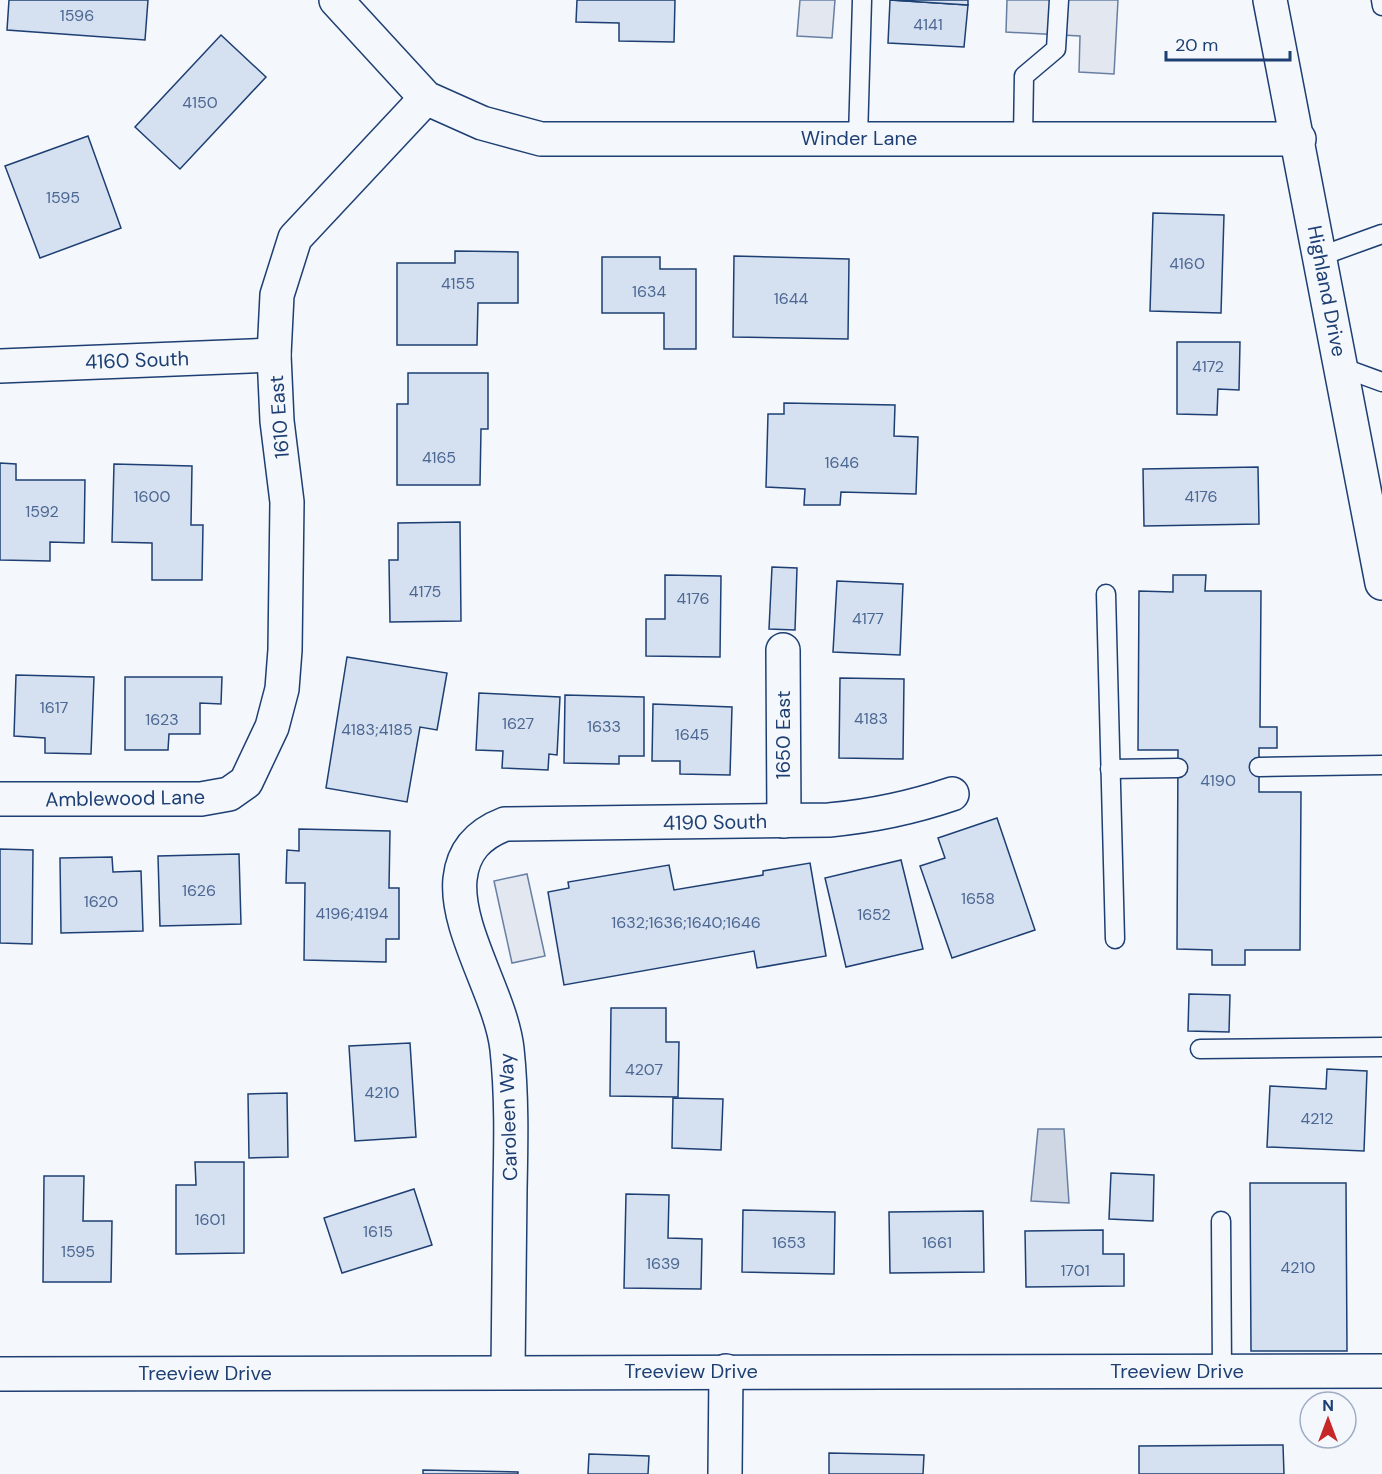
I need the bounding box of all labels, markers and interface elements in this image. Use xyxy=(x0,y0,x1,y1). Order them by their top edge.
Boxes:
house number: 1596 xyxy=(60,5,94,26)
house number: 4141 xyxy=(913,14,943,35)
scale bar xyxy=(1166,24,1290,62)
text: 20 m xyxy=(1175,33,1218,57)
house number: 4150 xyxy=(182,92,218,113)
street label: Winder Lane xyxy=(801,125,917,151)
house number: 1595 xyxy=(46,187,80,208)
street label: Highland Drive xyxy=(1302,223,1352,359)
house number: 4160 xyxy=(1169,253,1205,274)
house number: 4155 xyxy=(441,273,475,294)
house number: 1634 xyxy=(632,281,666,302)
house number: 1644 xyxy=(774,288,809,309)
street label: 4160 South xyxy=(84,345,190,375)
house number: 4172 xyxy=(1192,356,1224,377)
street label: 1610 East xyxy=(263,374,295,460)
house number: 4165 xyxy=(422,447,456,468)
house number: 1646 xyxy=(825,452,859,473)
house number: 1600 xyxy=(134,486,171,507)
house number: 4176 xyxy=(1185,486,1217,507)
house number: 1592 xyxy=(25,501,59,522)
house number: 4175 xyxy=(409,581,441,602)
house number: 4176 xyxy=(677,588,709,609)
house number: 4177 xyxy=(852,608,884,629)
street label: 1650 East xyxy=(770,690,796,780)
house number: 1617 xyxy=(40,697,68,718)
house number: 4183 xyxy=(854,708,888,729)
house number: 1623 xyxy=(145,709,179,730)
house number: 1627 xyxy=(502,713,534,734)
house number: 1633 xyxy=(587,716,621,737)
house number: 4183;4185 xyxy=(341,719,413,740)
house number: 1645 xyxy=(675,724,709,745)
house number: 4190 xyxy=(1200,770,1236,791)
street label: Amblewood Lane xyxy=(45,784,205,812)
street label: 4190 South xyxy=(663,808,767,836)
house number: 1626 xyxy=(182,880,216,901)
house number: 1658 xyxy=(961,888,995,909)
house number: 1620 xyxy=(84,891,118,912)
house number: 4196;4194 xyxy=(316,903,389,924)
house number: 1652 xyxy=(857,904,891,925)
house number: 1632;1636;1640;1646 xyxy=(611,912,761,933)
street label: Caroleen Way xyxy=(493,1052,523,1182)
house number: 4207 xyxy=(625,1059,663,1080)
house number: 4210 xyxy=(365,1082,399,1103)
house number: 4212 xyxy=(1300,1108,1334,1129)
house number: 1601 xyxy=(195,1209,225,1230)
house number: 1615 xyxy=(363,1221,393,1242)
house number: 1653 xyxy=(772,1232,806,1253)
house number: 1661 xyxy=(922,1232,952,1253)
house number: 1595 xyxy=(61,1241,95,1262)
house number: 1639 xyxy=(646,1253,680,1274)
house number: 4210 xyxy=(1281,1257,1315,1278)
house number: 1701 xyxy=(1060,1260,1090,1281)
street label: Treeview Drive xyxy=(624,1358,758,1384)
street label: Treeview Drive xyxy=(1110,1358,1244,1384)
street label: Treeview Drive xyxy=(138,1360,272,1386)
north arrow xyxy=(1298,1390,1358,1450)
text: N xyxy=(1322,1395,1334,1416)

